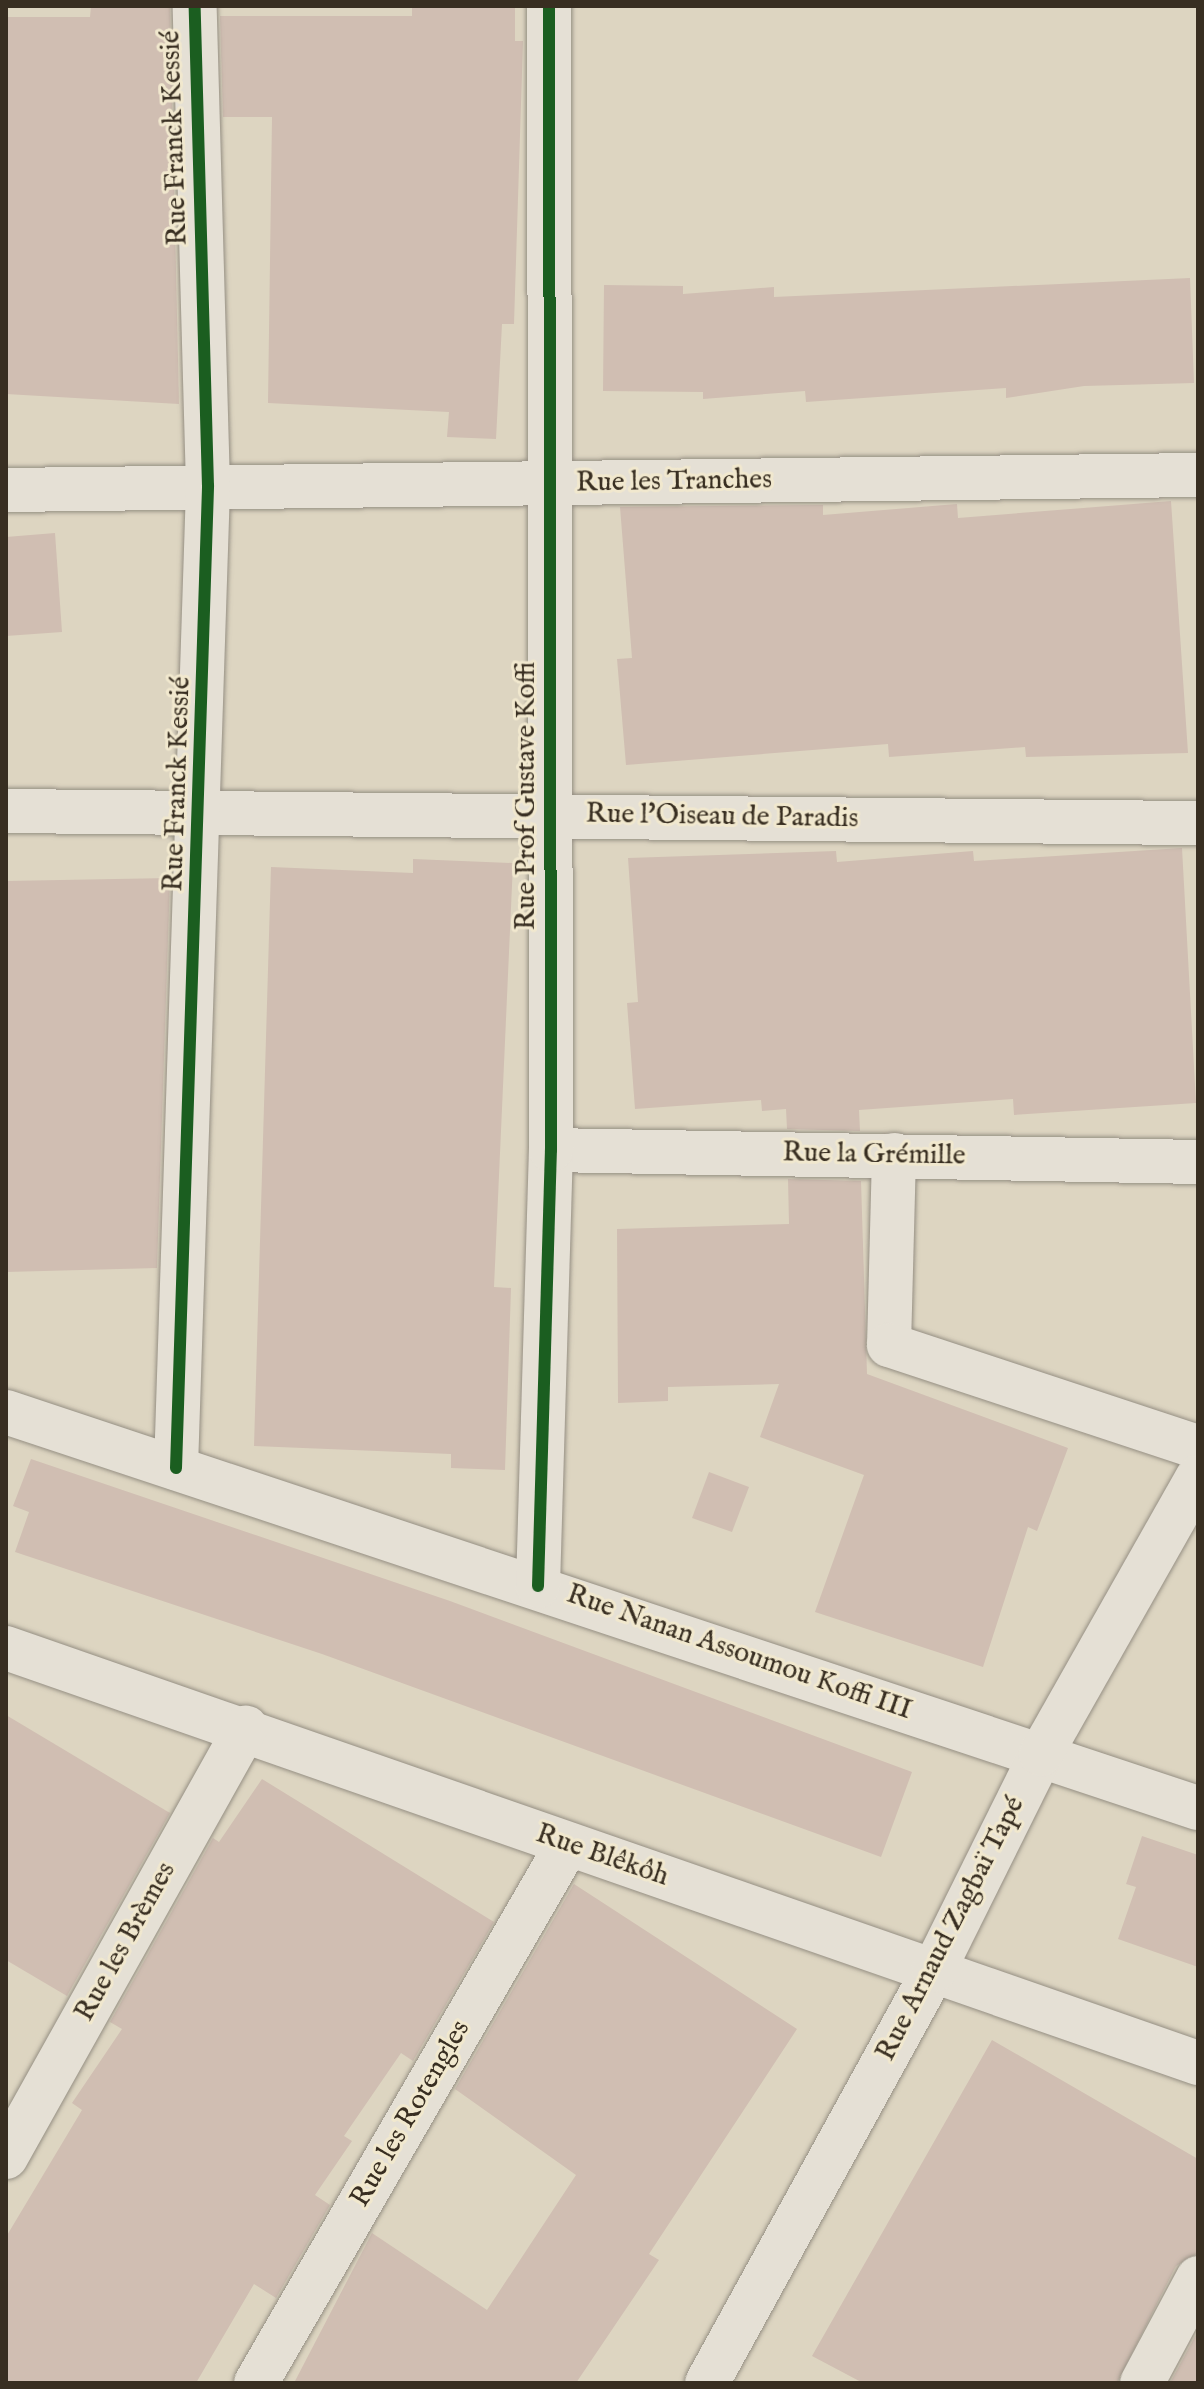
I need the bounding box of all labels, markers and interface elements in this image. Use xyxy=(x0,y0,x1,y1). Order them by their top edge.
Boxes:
street label: Rue Franck Kessié xyxy=(154,30,196,246)
street label: Rue les Tranches xyxy=(576,463,772,501)
street label: Rue Prof Gustave Koffi xyxy=(510,662,544,930)
street label: Rue Franck Kessié xyxy=(157,676,199,892)
street label: Rue l'Oiseau de Paradis xyxy=(585,798,859,836)
street label: Rue la Grémille xyxy=(782,1137,966,1173)
street label: Rue Nanan Assoumou Koffi III xyxy=(562,1578,916,1728)
street label: Rue Arnaud Zagbaï Tapé xyxy=(870,1791,1032,2067)
street label: Rue Blêkôh xyxy=(531,1818,673,1894)
street label: Rue les Brèmes xyxy=(68,1857,184,2027)
street label: Rue les Rotengles xyxy=(344,2015,478,2213)

